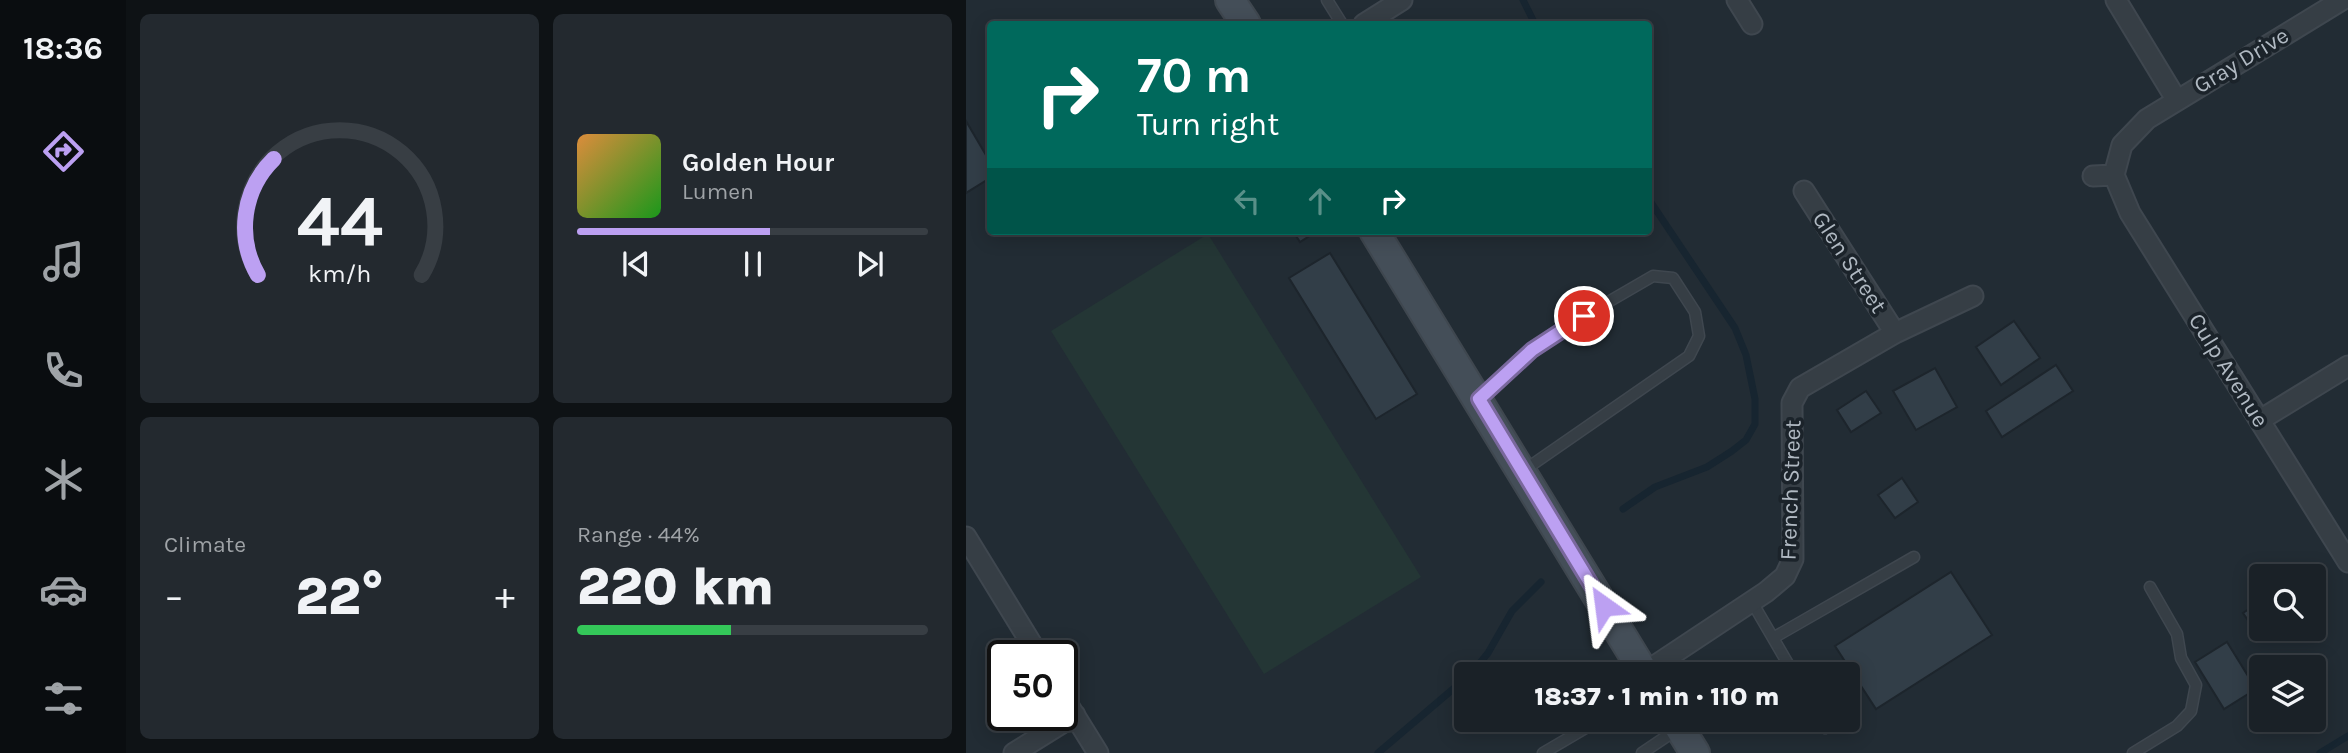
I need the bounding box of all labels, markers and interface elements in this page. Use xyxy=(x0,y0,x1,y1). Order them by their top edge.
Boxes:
street label: Gray Drive xyxy=(2189,22,2294,99)
text: 18:36 xyxy=(23,30,103,67)
text: 70 m xyxy=(1137,47,1251,104)
icon: right xyxy=(1022,49,1113,140)
text: Turn right xyxy=(1137,106,1279,143)
icon: directions xyxy=(39,127,88,176)
text: Golden Hour xyxy=(682,147,834,178)
text: 44 xyxy=(296,178,383,263)
text: Lumen xyxy=(682,178,754,205)
icon: left xyxy=(1228,182,1266,220)
icon: ahead xyxy=(1301,182,1339,220)
icon: right xyxy=(1374,182,1412,220)
street label: Glen Street xyxy=(1807,206,1893,318)
icon: music xyxy=(39,237,88,286)
icon: previous xyxy=(617,245,655,283)
icon: pause xyxy=(734,245,772,283)
icon: next xyxy=(851,245,889,283)
text: km/h xyxy=(308,259,371,288)
pin xyxy=(1554,286,1614,346)
icon: arrive xyxy=(1565,297,1603,335)
street label: Culp Avenue xyxy=(2183,308,2274,432)
icon: phone xyxy=(39,346,88,395)
street label: French Street xyxy=(1775,419,1806,561)
icon: climate xyxy=(39,455,88,504)
text: Range · 44% xyxy=(577,521,700,548)
text: Climate xyxy=(164,531,246,558)
text: 220 km xyxy=(577,556,774,617)
map controls xyxy=(2249,564,2326,732)
button: search xyxy=(2249,564,2326,641)
icon: car xyxy=(39,565,88,614)
text: 22° xyxy=(295,566,384,627)
position arrow xyxy=(1567,569,1641,643)
text: − xyxy=(164,574,184,619)
text: + xyxy=(495,574,515,619)
speed limit sign: 50 xyxy=(987,640,1078,731)
button: layers xyxy=(2249,655,2326,732)
icon: filters xyxy=(39,674,88,723)
text: 18:37 · 1 min · 110 m xyxy=(1534,681,1780,712)

